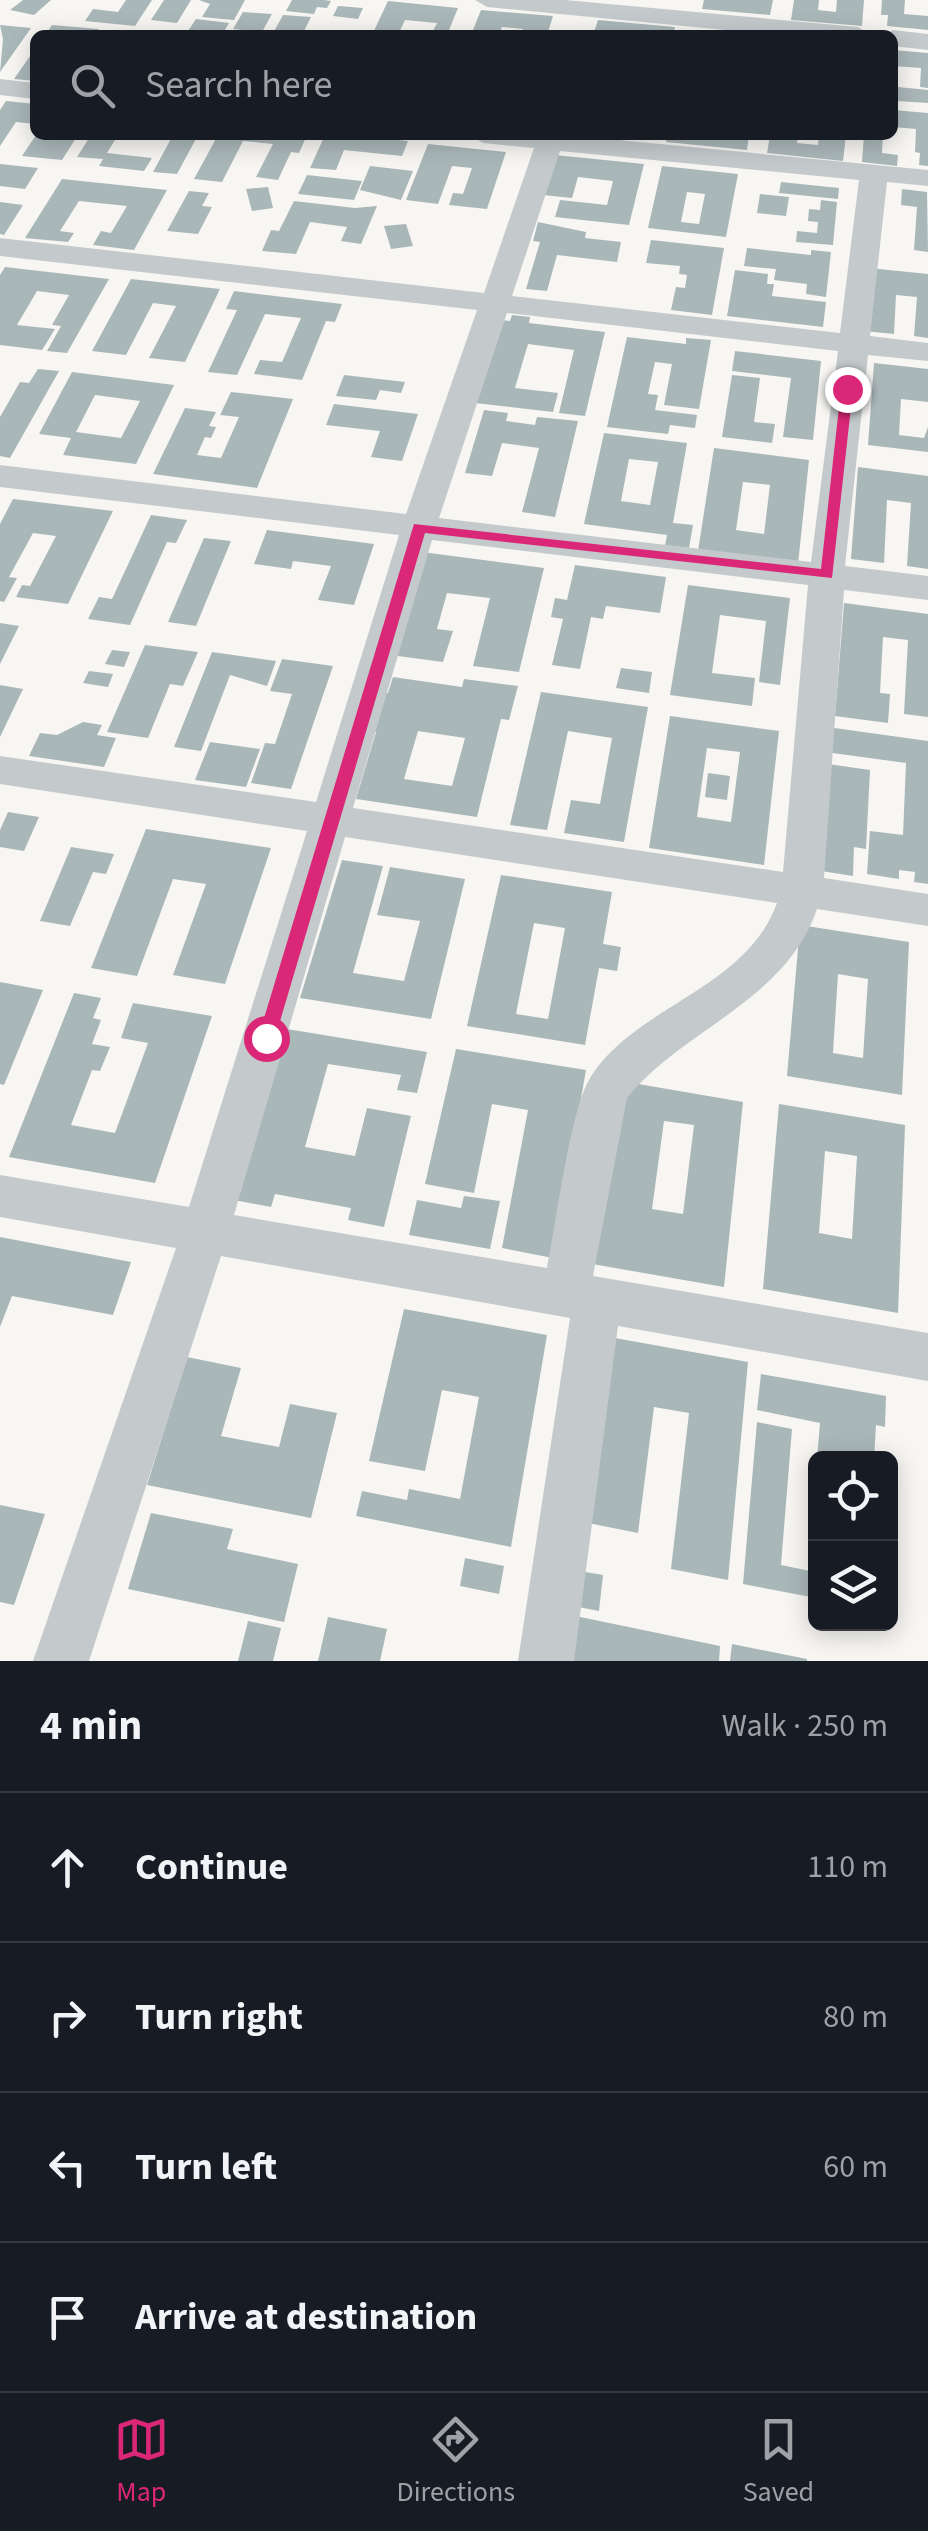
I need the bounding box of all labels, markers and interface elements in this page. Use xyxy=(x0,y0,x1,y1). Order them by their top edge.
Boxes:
search box xyxy=(30,30,898,140)
icon: search xyxy=(65,58,120,113)
text: Search here xyxy=(145,58,332,112)
route end xyxy=(825,367,871,413)
route start xyxy=(244,1016,290,1062)
map controls xyxy=(808,1451,898,1631)
button: locate xyxy=(808,1451,898,1541)
button: layers xyxy=(808,1541,898,1631)
text: 4 min xyxy=(40,1696,142,1756)
text: Walk · 250 m xyxy=(722,1703,888,1749)
icon: ahead xyxy=(40,1840,95,1895)
text: Continue xyxy=(135,1840,288,1894)
text: 110 m xyxy=(807,1844,888,1890)
icon: right xyxy=(40,1990,95,2045)
text: Turn right xyxy=(135,1990,303,2044)
text: 80 m xyxy=(823,1994,888,2040)
icon: left xyxy=(40,2140,95,2195)
text: Turn left xyxy=(135,2140,277,2194)
text: 60 m xyxy=(823,2144,888,2190)
icon: arrive xyxy=(40,2290,95,2345)
text: Arrive at destination xyxy=(135,2290,477,2344)
tab: Map xyxy=(114,2412,169,2512)
tab: Directions xyxy=(397,2412,515,2512)
tab: Saved xyxy=(743,2412,814,2512)

